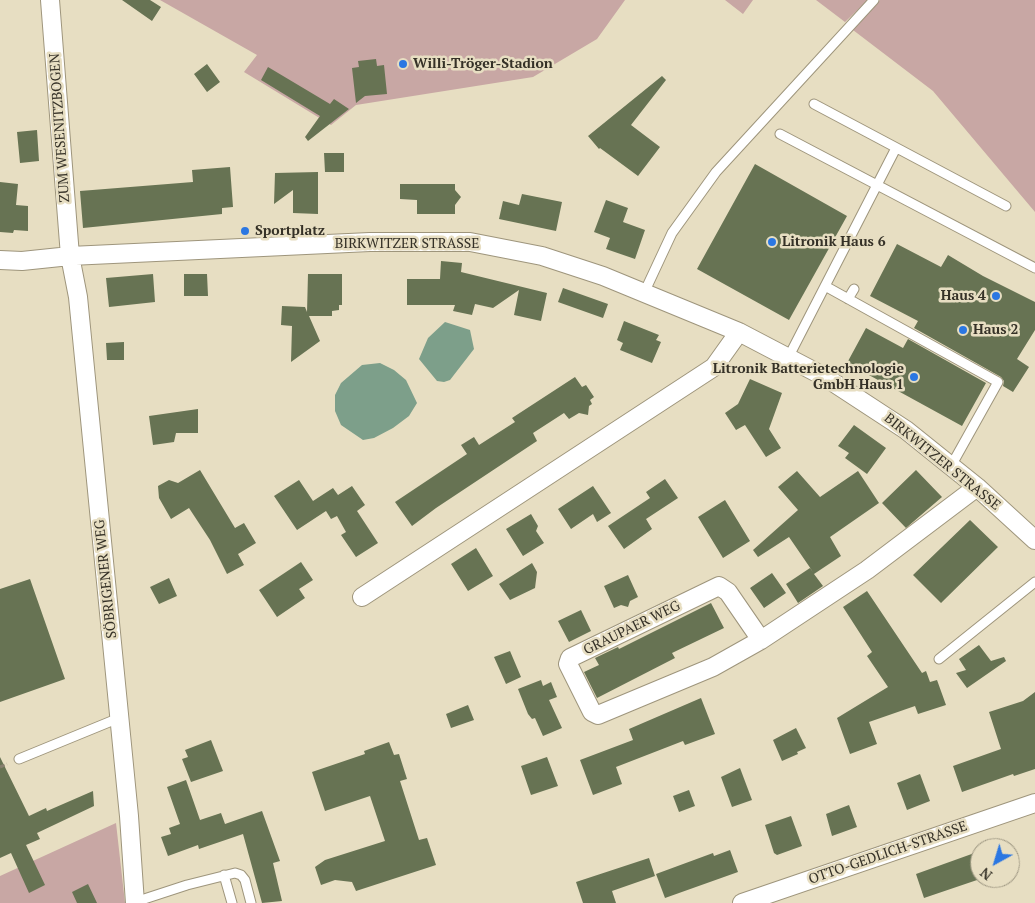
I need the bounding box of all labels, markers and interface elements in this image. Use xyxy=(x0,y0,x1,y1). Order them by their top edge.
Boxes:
street label: ZUM WESENITZBOGEN xyxy=(46,53,74,203)
place label: Willi-Tröger-Stadion xyxy=(413,56,553,72)
marker: Willi-Tröger-Stadion xyxy=(397,58,409,70)
place label: Sportplatz xyxy=(255,223,325,239)
marker: Sportplatz xyxy=(239,225,251,237)
place label: Litronik Haus 6 xyxy=(782,234,886,250)
street label: BIRKWITZER STRASSE xyxy=(335,236,479,252)
marker: Litronik Haus 6 xyxy=(766,236,778,248)
place label: Haus 4 xyxy=(941,288,986,304)
marker: Haus 4 xyxy=(990,290,1002,302)
place label: Haus 2 xyxy=(973,322,1018,338)
marker: Haus 2 xyxy=(957,324,969,336)
place label: Litronik Batterietechnologie GmbH Haus 1 xyxy=(713,361,904,394)
marker: Litronik Batterietechnologie GmbH Haus 1 xyxy=(908,371,920,383)
street label: BIRKWITZER STRASSE xyxy=(880,410,1004,514)
street label: SÖBRIGENER WEG xyxy=(91,519,121,639)
street label: GRAUPAER WEG xyxy=(581,597,683,659)
street label: OTTO-GEDLICH-STRASSE xyxy=(807,818,969,888)
north arrow xyxy=(970,838,1020,888)
text: N xyxy=(976,864,996,885)

